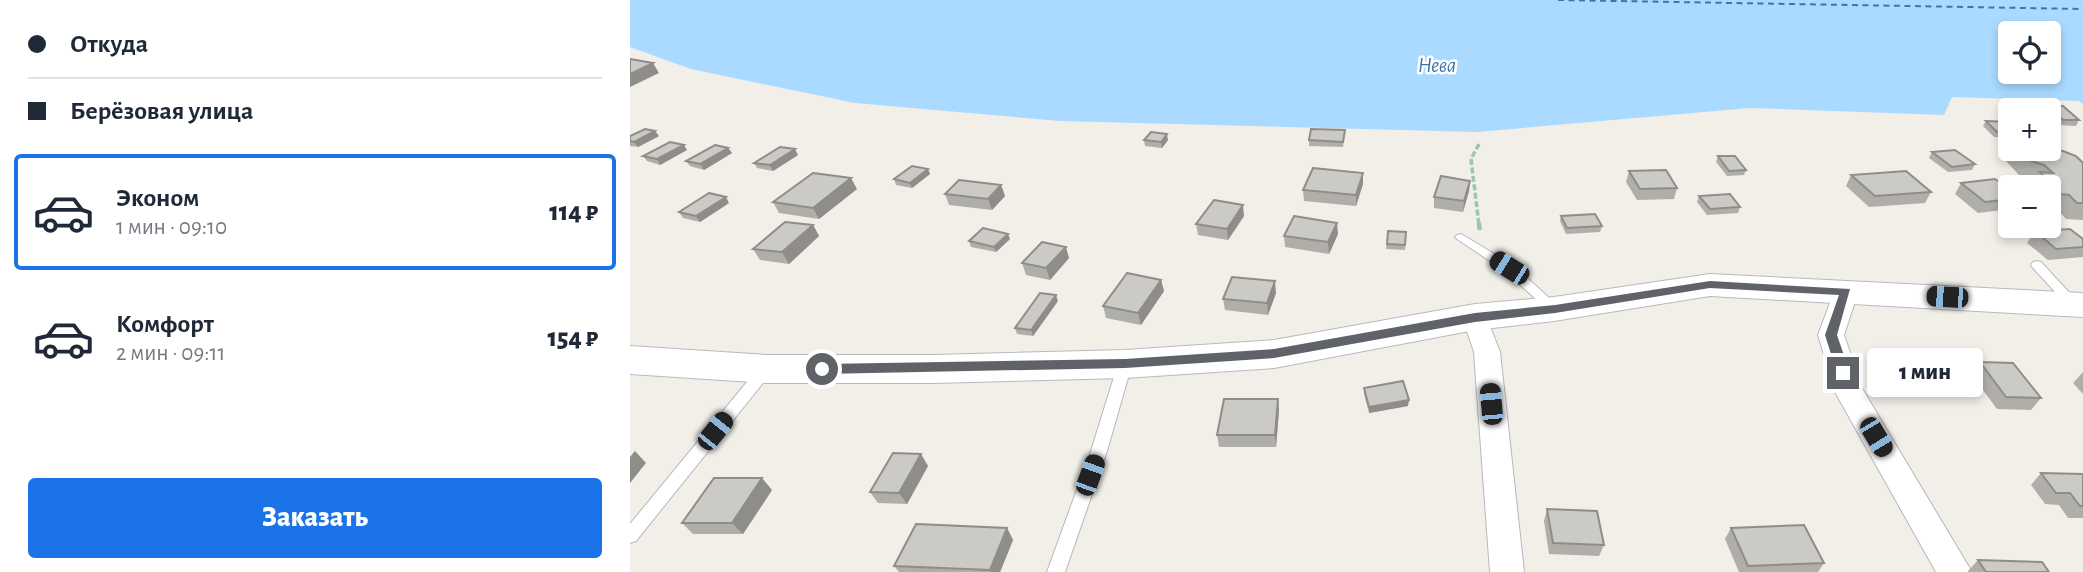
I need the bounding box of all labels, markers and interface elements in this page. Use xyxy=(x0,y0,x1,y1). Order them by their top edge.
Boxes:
map controls xyxy=(1998,21,2061,238)
button: locate xyxy=(1998,21,2061,84)
text: Откуда xyxy=(70,31,148,57)
water label: Нева xyxy=(1418,55,1456,76)
text: Берёзовая улица xyxy=(70,98,253,124)
button: + xyxy=(1998,98,2061,161)
button: − xyxy=(1998,175,2061,238)
icon: car xyxy=(32,181,95,244)
text: Эконом xyxy=(116,185,199,211)
text: 114 ₽ xyxy=(549,199,598,225)
text: 1 мин · 09:10 xyxy=(116,216,227,239)
car xyxy=(1486,248,1533,288)
car xyxy=(1926,285,1969,309)
icon: car xyxy=(32,307,95,370)
text: Комфорт xyxy=(116,311,214,337)
text: 154 ₽ xyxy=(547,325,598,351)
text: 2 мин · 09:11 xyxy=(116,342,225,365)
callout: 1 мин xyxy=(1868,348,1983,398)
route start xyxy=(806,353,838,385)
route end xyxy=(1827,357,1859,389)
text: 1 мин xyxy=(1899,361,1951,384)
car xyxy=(1479,382,1504,426)
car xyxy=(694,408,737,454)
car xyxy=(1857,414,1896,460)
car xyxy=(1073,452,1108,498)
button: Заказать xyxy=(28,478,602,558)

